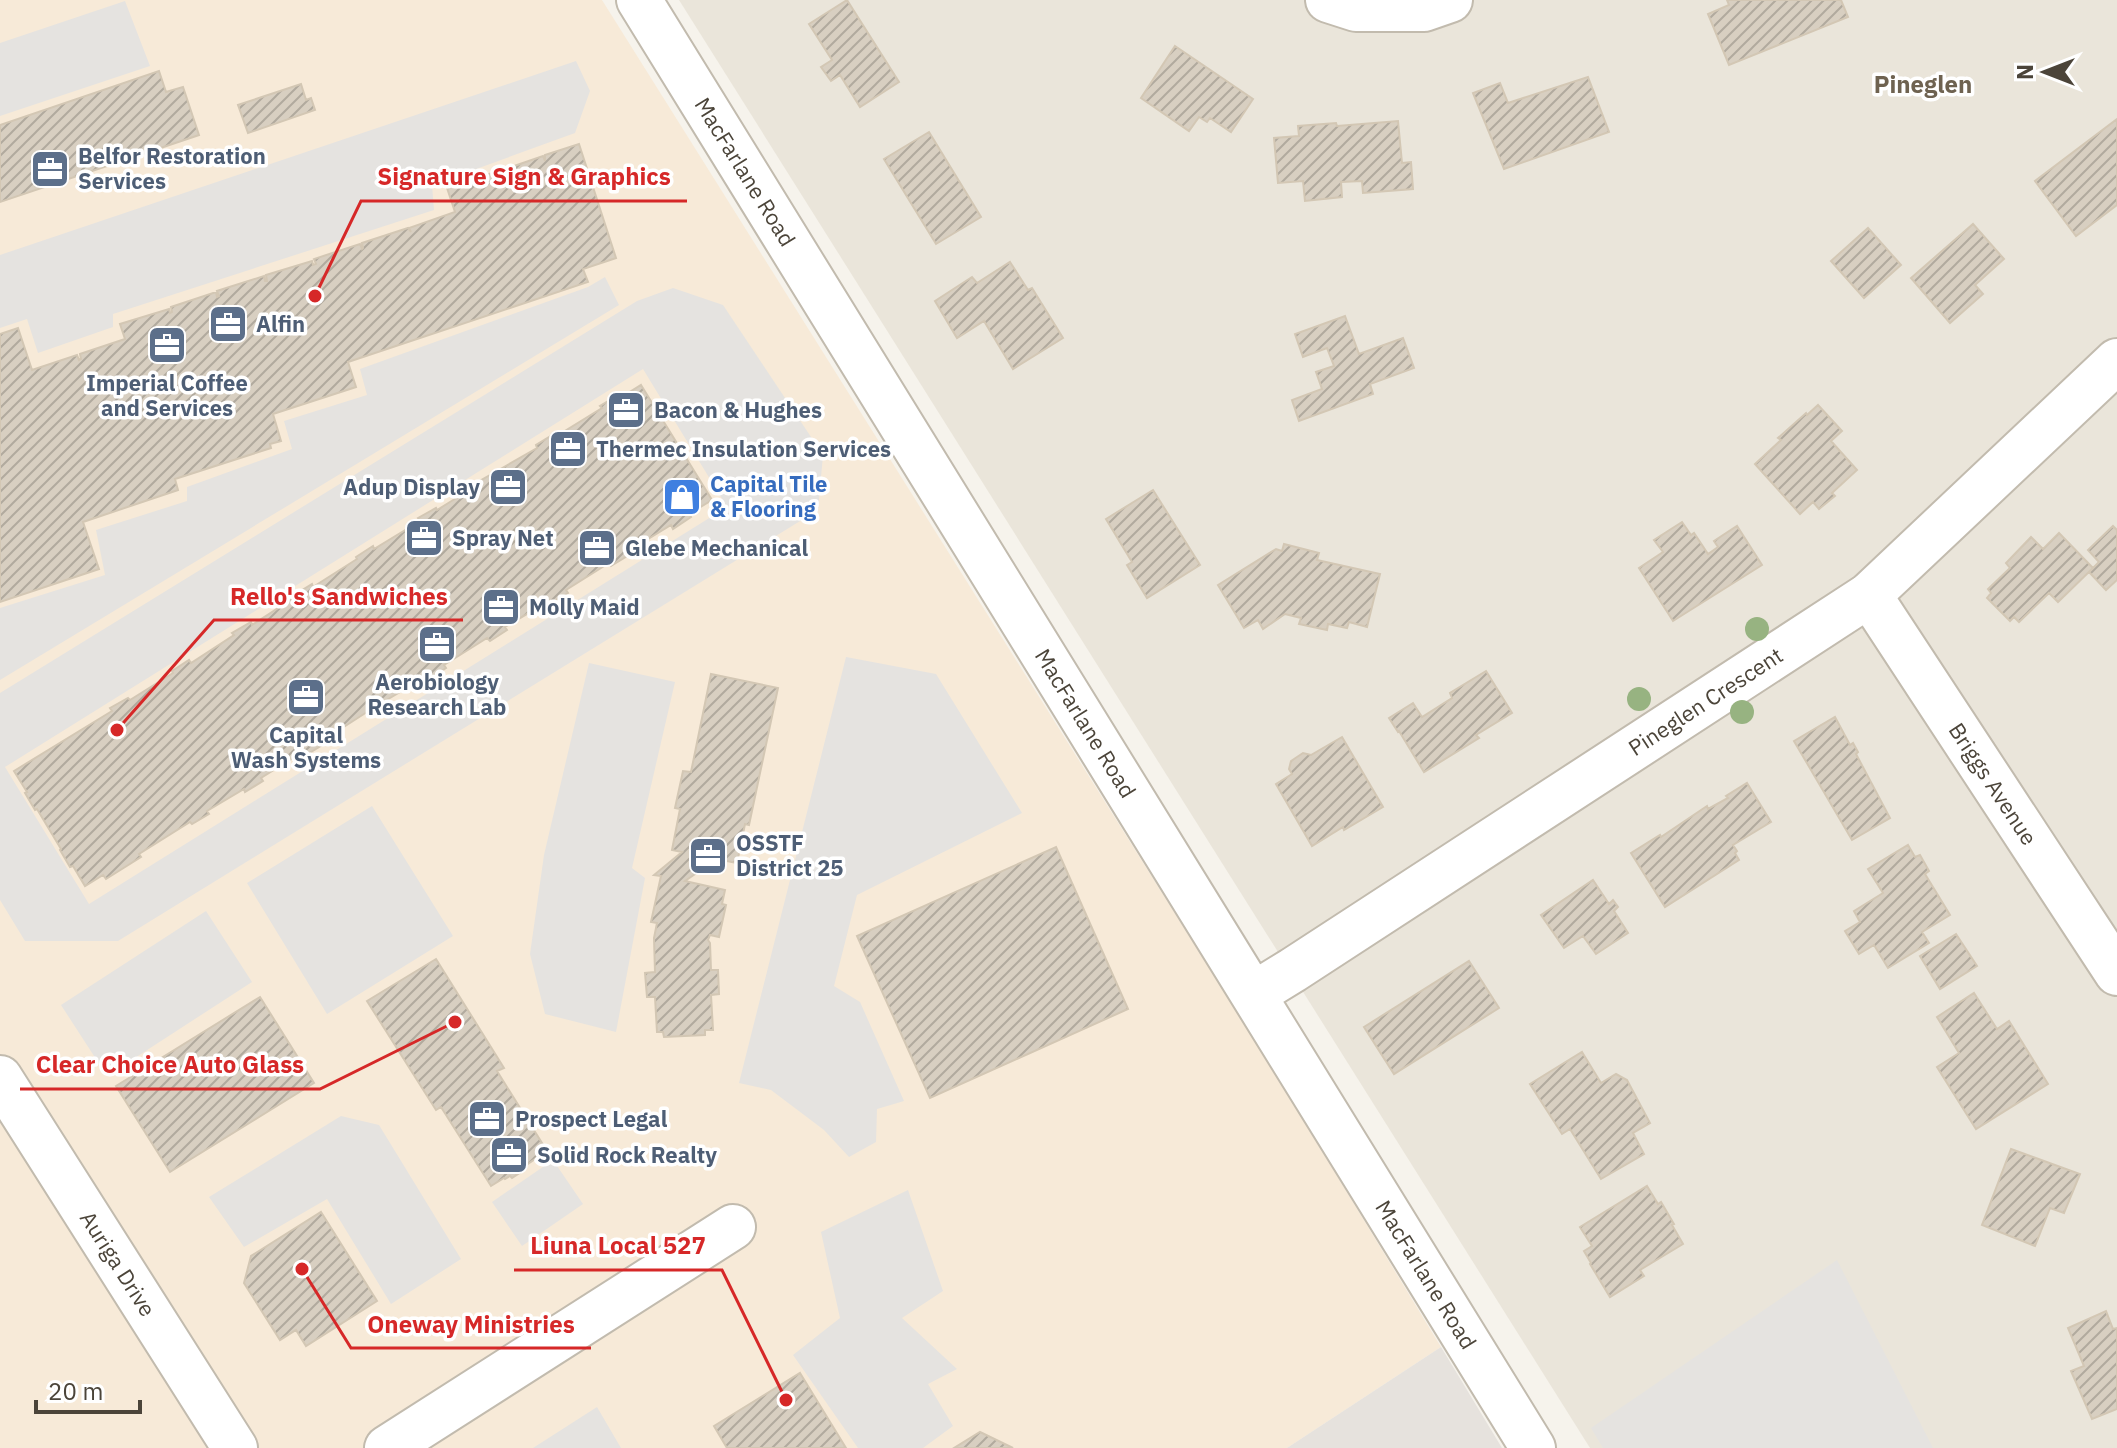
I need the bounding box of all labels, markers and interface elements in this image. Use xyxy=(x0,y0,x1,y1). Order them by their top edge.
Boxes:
north arrow xyxy=(2005,32,2085,112)
text: N xyxy=(2010,64,2039,80)
district label: Pineglen xyxy=(1874,68,1972,100)
street label: MacFarlane Road xyxy=(689,92,803,252)
place label: Belfor Restoration Services xyxy=(78,141,266,195)
office icon: Belfor Restoration Services xyxy=(29,148,71,190)
callout: Signature Sign & Graphics xyxy=(361,153,687,201)
text: Signature Sign & Graphics xyxy=(377,160,671,192)
office icon: Alfin xyxy=(207,303,249,345)
place label: Alfin xyxy=(256,309,305,338)
office icon: Imperial Coffee and Services xyxy=(146,324,188,366)
place label: Imperial Coffee and Services xyxy=(86,368,248,422)
office icon: Bacon & Hughes xyxy=(605,389,647,431)
place label: Bacon & Hughes xyxy=(654,395,822,424)
office icon: Thermec Insulation Services xyxy=(547,428,589,470)
place label: Thermec Insulation Services xyxy=(596,434,891,463)
office icon: Adup Display xyxy=(487,466,529,508)
place label: Capital Tile & Flooring xyxy=(710,469,827,523)
place label: Adup Display xyxy=(343,472,480,501)
shop icon: Capital Tile & Flooring xyxy=(661,476,703,518)
office icon: Spray Net xyxy=(403,517,445,559)
place label: Spray Net xyxy=(452,523,554,552)
office icon: Glebe Mechanical xyxy=(576,527,618,569)
place label: Glebe Mechanical xyxy=(625,533,808,562)
callout: Rello's Sandwiches xyxy=(214,572,463,620)
text: Rello's Sandwiches xyxy=(230,580,448,612)
office icon: Molly Maid xyxy=(480,586,522,628)
place label: Molly Maid xyxy=(529,592,640,621)
office icon: Aerobiology Research Lab xyxy=(416,623,458,665)
street label: Pineglen Crescent xyxy=(1623,640,1788,762)
street label: MacFarlane Road xyxy=(1029,643,1143,803)
place label: Aerobiology Research Lab xyxy=(368,667,506,721)
office icon: Capital Wash Systems xyxy=(285,676,327,718)
street label: Briggs Avenue xyxy=(1943,717,2044,850)
place label: Capital Wash Systems xyxy=(231,720,381,774)
place label: OSSTF District 25 xyxy=(736,828,844,882)
office icon: OSSTF District 25 xyxy=(687,835,729,877)
callout: Clear Choice Auto Glass xyxy=(20,1041,320,1089)
text: Clear Choice Auto Glass xyxy=(36,1048,304,1080)
office icon: Prospect Legal xyxy=(466,1098,508,1140)
place label: Prospect Legal xyxy=(515,1104,668,1133)
office icon: Solid Rock Realty xyxy=(488,1134,530,1176)
place label: Solid Rock Realty xyxy=(537,1140,717,1169)
street label: MacFarlane Road xyxy=(1369,1194,1483,1354)
street label: Auriga Drive xyxy=(74,1205,163,1322)
callout: Liuna Local 527 xyxy=(514,1222,722,1270)
text: Liuna Local 527 xyxy=(530,1229,706,1261)
callout: Oneway Ministries xyxy=(351,1300,591,1348)
text: Oneway Ministries xyxy=(367,1308,575,1340)
scale bar xyxy=(36,1364,140,1414)
text: 20 m xyxy=(48,1375,103,1407)

